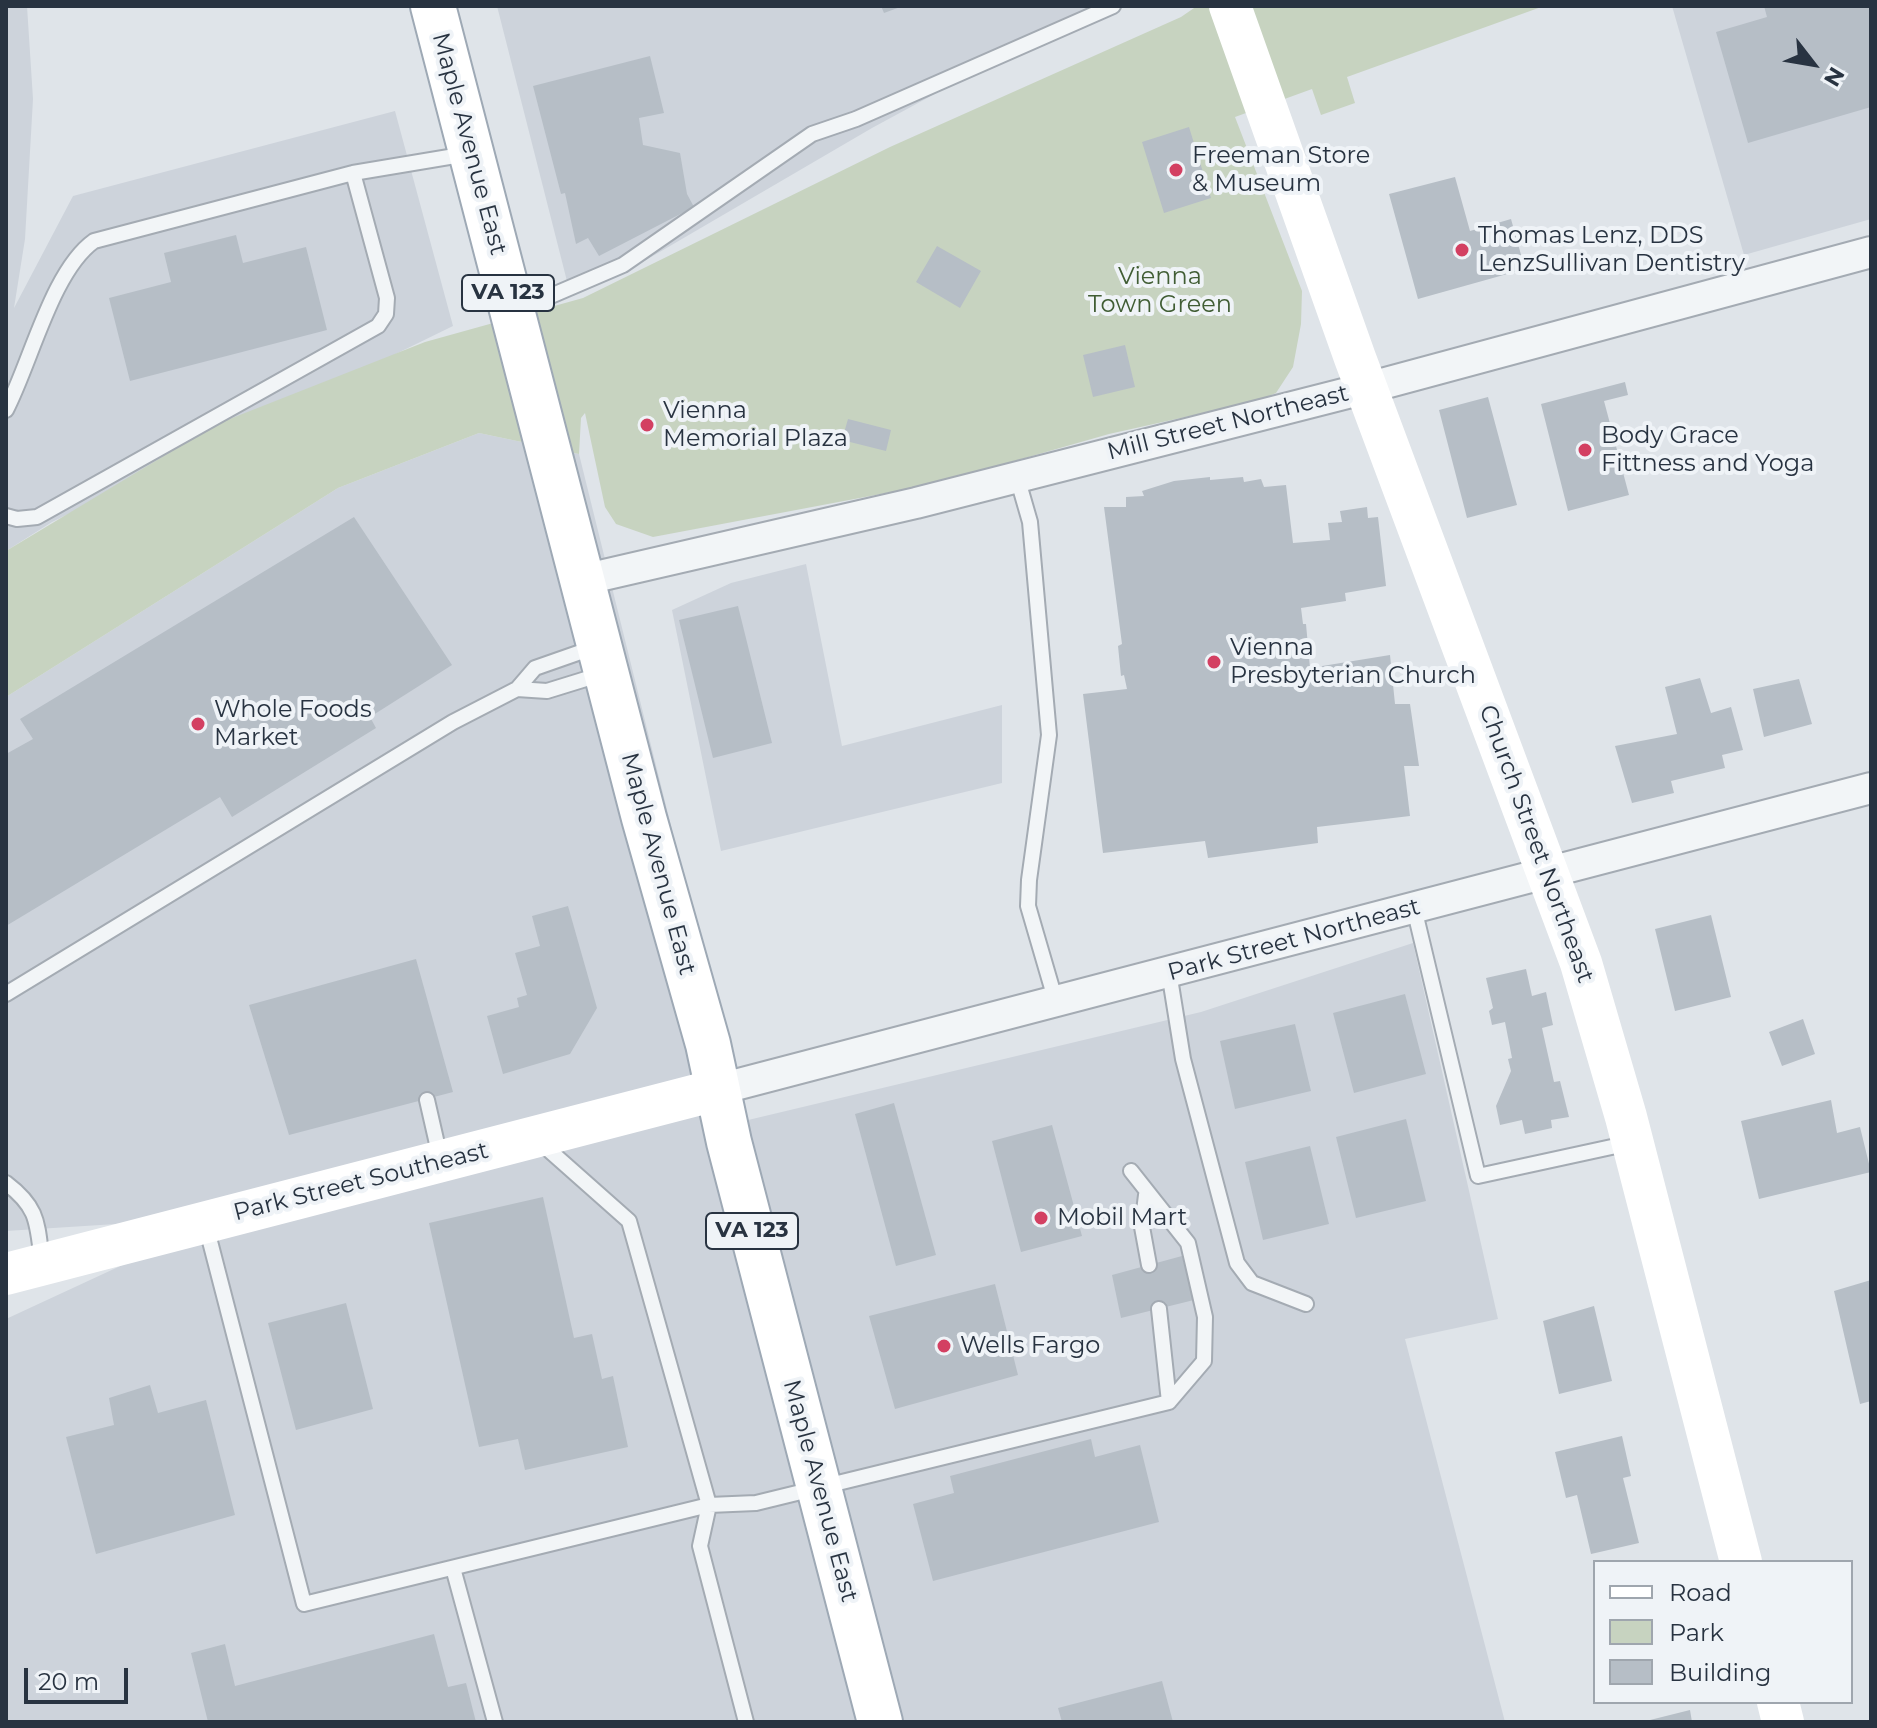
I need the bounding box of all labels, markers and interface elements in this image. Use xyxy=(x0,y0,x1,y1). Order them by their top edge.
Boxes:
north arrow xyxy=(1773,24,1853,104)
street label: Maple Avenue East xyxy=(425,30,513,258)
text: N xyxy=(1818,62,1850,91)
place label: Freeman Store & Museum xyxy=(1192,142,1370,198)
marker: Freeman Store & Museum xyxy=(1167,161,1185,179)
place label: Thomas Lenz, DDS LenzSullivan Dentistry xyxy=(1478,222,1745,278)
marker: Thomas Lenz, DDS LenzSullivan Dentistry xyxy=(1453,241,1471,259)
park label: Vienna Town Green xyxy=(1088,263,1232,319)
road number: VA 123 xyxy=(462,275,554,311)
street label: Mill Street Northeast xyxy=(1104,379,1352,467)
place label: Vienna Memorial Plaza xyxy=(663,397,848,453)
marker: Vienna Memorial Plaza xyxy=(638,416,656,434)
place label: Body Grace Fittness and Yoga xyxy=(1601,422,1814,478)
marker: Body Grace Fittness and Yoga xyxy=(1576,441,1594,459)
place label: Vienna Presbyterian Church xyxy=(1230,634,1476,690)
marker: Vienna Presbyterian Church xyxy=(1205,653,1223,671)
place label: Whole Foods Market xyxy=(214,696,372,752)
street label: Church Street Northeast xyxy=(1472,701,1600,987)
marker: Whole Foods Market xyxy=(189,715,207,733)
street label: Maple Avenue East xyxy=(614,750,702,978)
street label: Park Street Northeast xyxy=(1165,892,1423,988)
street label: Park Street Southeast xyxy=(231,1136,491,1228)
place label: Mobil Mart xyxy=(1057,1204,1187,1232)
marker: Mobil Mart xyxy=(1032,1209,1050,1227)
road number: VA 123 xyxy=(706,1213,798,1249)
place label: Wells Fargo xyxy=(960,1332,1100,1360)
marker: Wells Fargo xyxy=(935,1337,953,1355)
street label: Maple Avenue East xyxy=(776,1377,864,1605)
legend xyxy=(1593,1560,1853,1704)
text: Road xyxy=(1669,1578,1732,1607)
text: Park xyxy=(1669,1618,1724,1647)
scale bar xyxy=(28,1652,132,1702)
text: Building xyxy=(1669,1658,1772,1687)
text: 20 m xyxy=(38,1667,99,1696)

